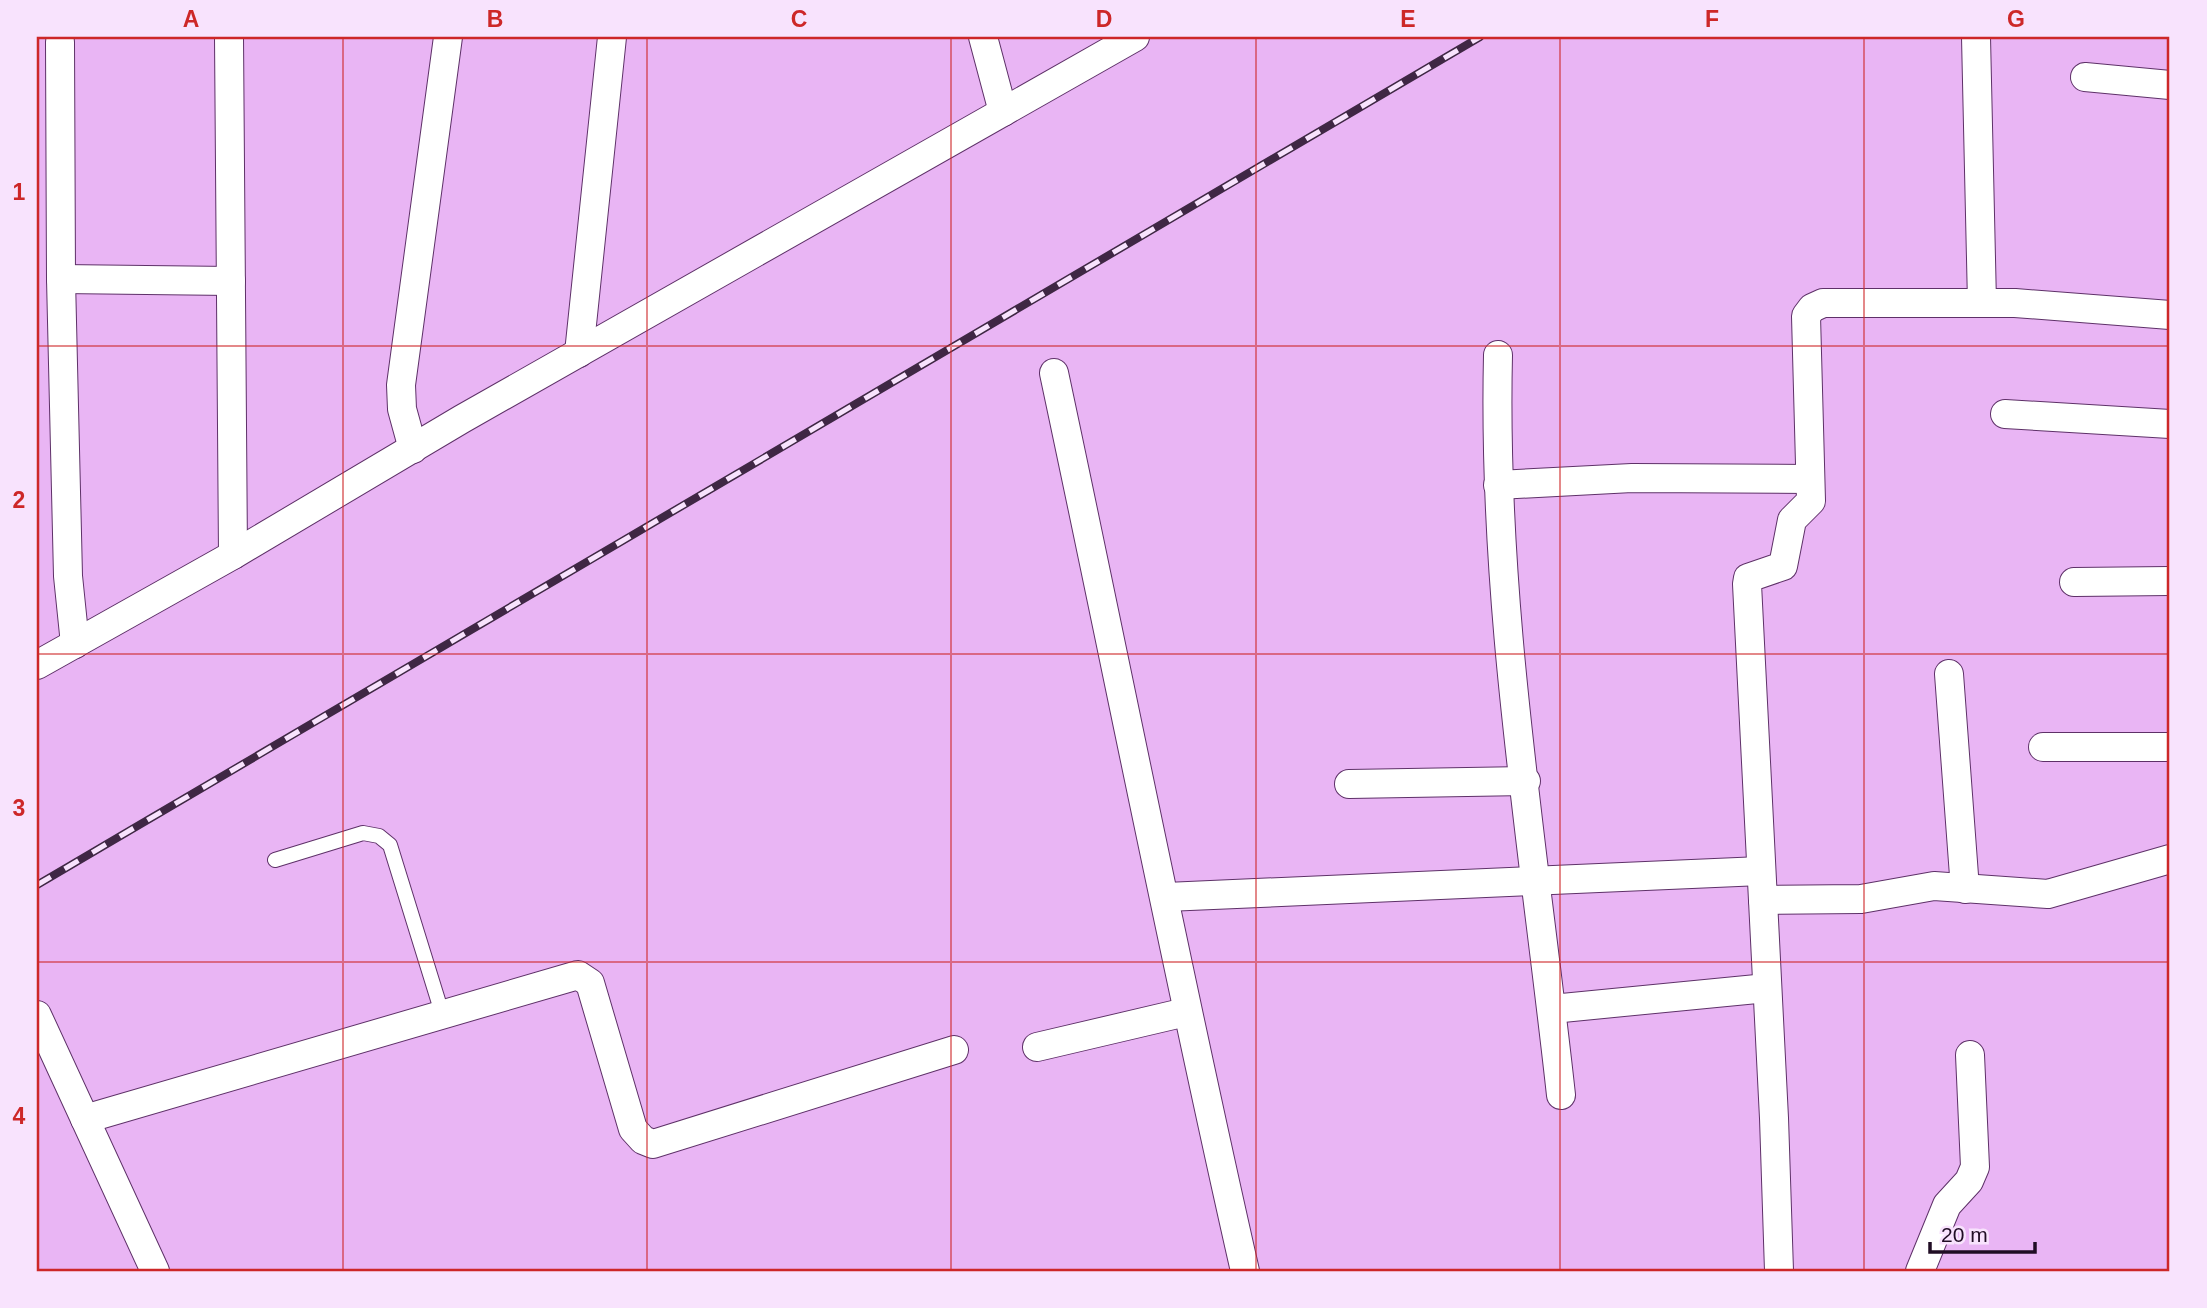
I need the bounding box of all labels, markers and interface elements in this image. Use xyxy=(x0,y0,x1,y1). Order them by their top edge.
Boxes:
text: A xyxy=(183,6,199,32)
text: B xyxy=(487,6,503,32)
text: C xyxy=(791,6,807,32)
text: D xyxy=(1096,6,1112,32)
text: E xyxy=(1400,6,1416,32)
text: F xyxy=(1705,6,1719,32)
text: G xyxy=(2007,6,2025,32)
text: 1 xyxy=(13,179,26,205)
text: 2 xyxy=(13,487,25,513)
text: 3 xyxy=(13,795,25,821)
text: 4 xyxy=(13,1103,26,1129)
scale bar xyxy=(1930,1210,2036,1254)
text: 20 m xyxy=(1941,1223,1988,1246)

